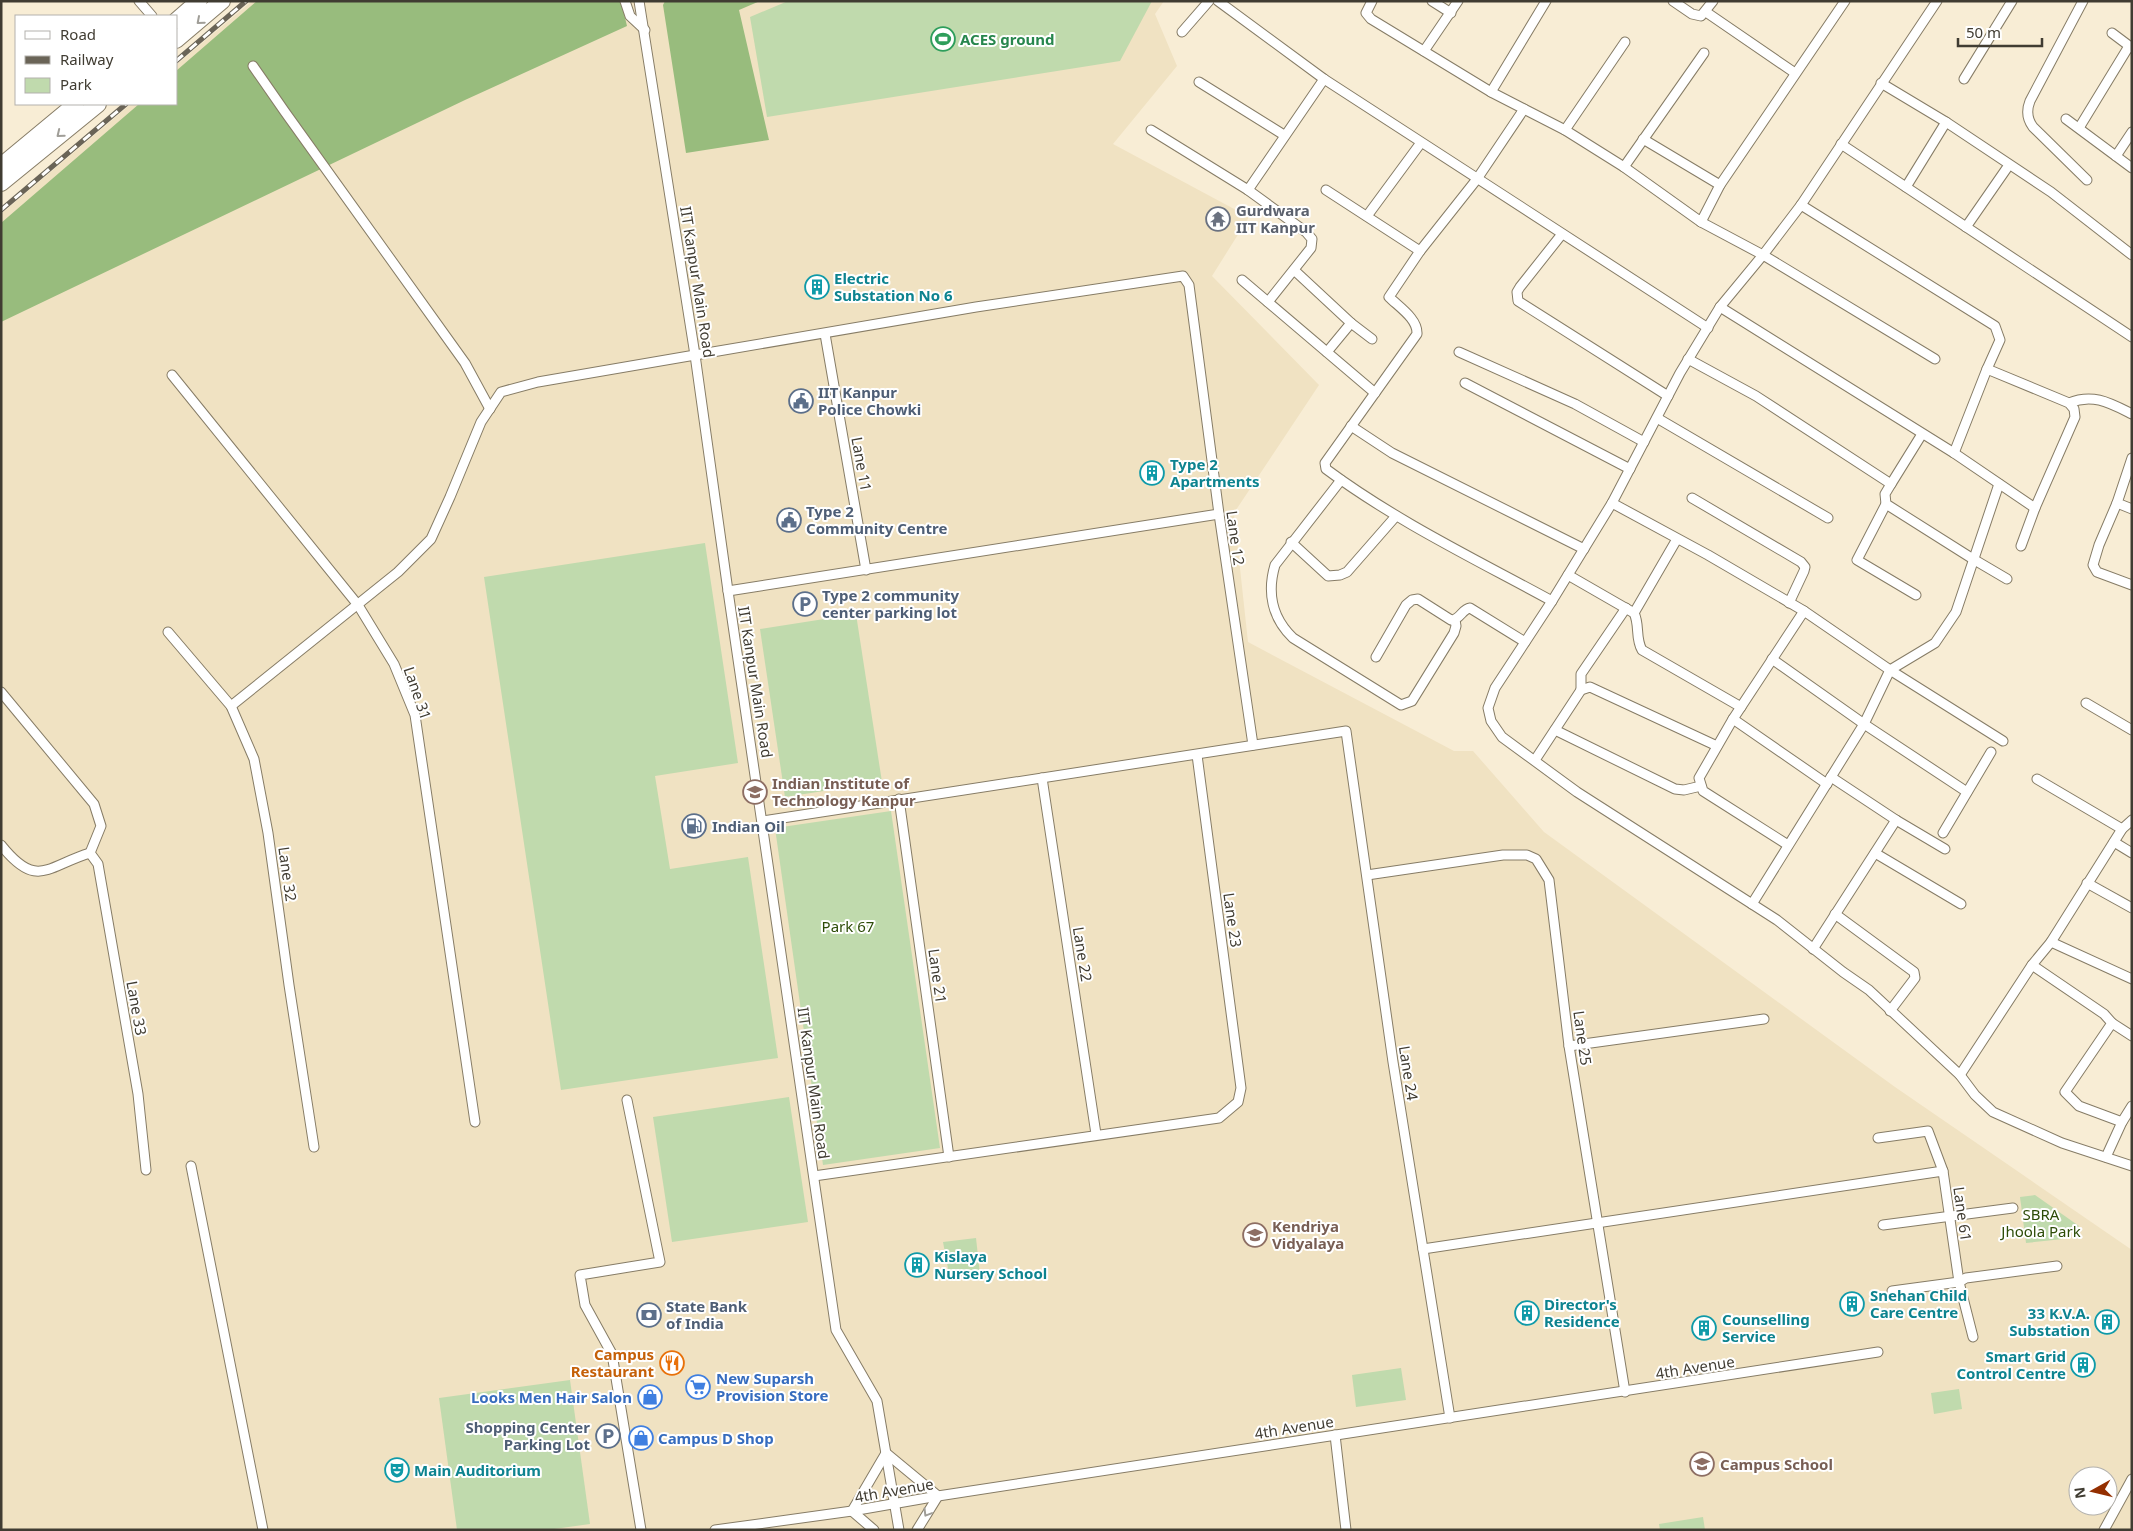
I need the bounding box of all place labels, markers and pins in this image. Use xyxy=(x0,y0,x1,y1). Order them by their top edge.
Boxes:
sports icon: ACES ground xyxy=(930,26,956,52)
place label: ACES ground xyxy=(960,29,1055,49)
place label: Gurdwara IIT Kanpur xyxy=(1236,200,1315,237)
temple icon: Gurdwara IIT Kanpur xyxy=(1205,206,1231,232)
place label: Electric Substation No 6 xyxy=(834,268,953,305)
building icon: Electric Substation No 6 xyxy=(804,274,830,300)
place label: IIT Kanpur Police Chowki xyxy=(818,382,921,419)
public building icon: IIT Kanpur Police Chowki xyxy=(788,388,814,414)
place label: Type 2 Apartments xyxy=(1170,454,1259,491)
building icon: Type 2 Apartments xyxy=(1139,460,1165,486)
place label: Type 2 Community Centre xyxy=(806,501,947,538)
public building icon: Type 2 Community Centre xyxy=(776,507,802,533)
place label: Type 2 community center parking lot xyxy=(822,585,960,622)
parking icon: Type 2 community center parking lot xyxy=(792,591,818,617)
place label: Indian Institute of Technology Kanpur xyxy=(772,773,916,810)
school or university icon: Indian Institute of Technology Kanpur xyxy=(742,779,768,805)
fuel station icon: Indian Oil xyxy=(681,813,707,839)
place label: Indian Oil xyxy=(712,816,785,836)
place label: Kendriya Vidyalaya xyxy=(1272,1216,1344,1253)
school or university icon: Kendriya Vidyalaya xyxy=(1242,1222,1268,1248)
place label: Kislaya Nursery School xyxy=(934,1246,1047,1283)
building icon: Kislaya Nursery School xyxy=(904,1252,930,1278)
place label: Snehan Child Care Centre xyxy=(1870,1285,1967,1322)
building icon: Snehan Child Care Centre xyxy=(1839,1291,1865,1317)
place label: Director's Residence xyxy=(1544,1294,1620,1331)
place label: State Bank of India xyxy=(666,1296,748,1333)
building icon: Director's Residence xyxy=(1514,1300,1540,1326)
bank icon: State Bank of India xyxy=(636,1302,662,1328)
place label: 33 K.V.A. Substation xyxy=(2009,1303,2090,1340)
place label: Counselling Service xyxy=(1722,1309,1810,1346)
building icon: 33 K.V.A. Substation xyxy=(2094,1309,2120,1335)
building icon: Counselling Service xyxy=(1691,1315,1717,1341)
place label: Campus Restaurant xyxy=(571,1344,654,1381)
place label: Smart Grid Control Centre xyxy=(1956,1346,2066,1383)
restaurant icon: Campus Restaurant xyxy=(659,1350,685,1376)
building icon: Smart Grid Control Centre xyxy=(2070,1352,2096,1378)
place label: New Suparsh Provision Store xyxy=(716,1368,828,1405)
supermarket icon: New Suparsh Provision Store xyxy=(685,1374,711,1400)
shop icon: Looks Men Hair Salon xyxy=(637,1384,663,1410)
place label: Looks Men Hair Salon xyxy=(471,1387,632,1407)
place label: Shopping Center Parking Lot xyxy=(466,1417,590,1454)
parking icon: Shopping Center Parking Lot xyxy=(595,1423,621,1449)
shop icon: Campus D Shop xyxy=(628,1425,654,1451)
place label: Campus D Shop xyxy=(658,1428,774,1448)
school or university icon: Campus School xyxy=(1689,1451,1715,1477)
place label: Campus School xyxy=(1720,1454,1833,1474)
theatre icon: Main Auditorium xyxy=(384,1457,410,1483)
place label: Main Auditorium xyxy=(414,1460,541,1480)

